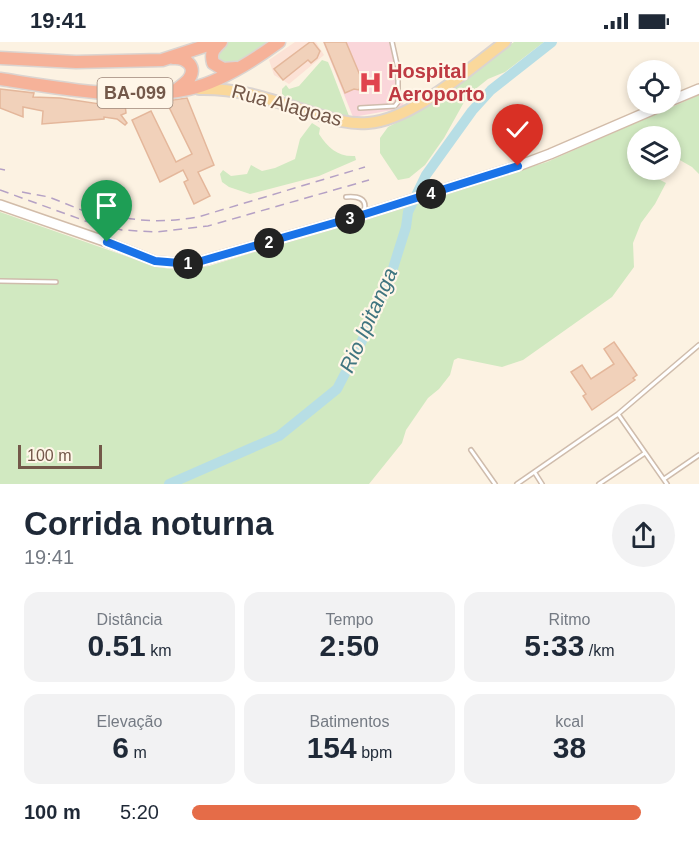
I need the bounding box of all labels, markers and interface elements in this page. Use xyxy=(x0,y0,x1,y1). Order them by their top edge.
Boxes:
text: 19:41 xyxy=(30,8,86,33)
place label: Hospital Aeroporto xyxy=(388,60,485,105)
map controls xyxy=(627,60,681,180)
button: locate xyxy=(627,60,681,114)
hospital icon: Hospital Aeroporto xyxy=(357,70,383,96)
road number: BA-099 xyxy=(98,78,172,108)
street label: Rua Alagoas xyxy=(229,80,345,130)
pin xyxy=(492,104,543,166)
icon: check xyxy=(501,113,534,146)
button: layers xyxy=(627,126,681,180)
pin: 4 xyxy=(416,179,446,209)
pin xyxy=(81,180,132,242)
text: 4 xyxy=(427,185,435,202)
icon: arrive xyxy=(90,189,123,222)
pin: 3 xyxy=(335,204,365,234)
text: 3 xyxy=(346,210,354,227)
pin: 2 xyxy=(254,228,284,258)
text: 2 xyxy=(265,234,273,251)
pin: 1 xyxy=(173,249,203,279)
text: 1 xyxy=(184,255,192,272)
water label: Rio Ipitanga xyxy=(335,264,401,376)
scale bar xyxy=(18,442,102,469)
text: 100 m xyxy=(27,447,71,464)
button: share xyxy=(612,504,675,567)
text: Corrida noturna xyxy=(24,505,273,542)
text: 19:41 xyxy=(24,546,74,568)
text: Distância xyxy=(97,611,162,628)
text: Tempo xyxy=(325,611,374,628)
text: Ritmo xyxy=(549,611,590,628)
text: 0.51 xyxy=(87,629,146,662)
text: 2:50 xyxy=(319,629,380,662)
text: 5:33 xyxy=(524,629,584,662)
text: km xyxy=(146,642,172,659)
text: /km xyxy=(584,642,615,659)
text: Elevação xyxy=(97,713,162,730)
text: Batimentos xyxy=(309,713,390,730)
text: kcal xyxy=(555,713,584,730)
text: 6 xyxy=(112,731,129,764)
text: 154 xyxy=(307,731,357,764)
text: 38 xyxy=(553,731,586,764)
text: m xyxy=(129,744,147,761)
text: bpm xyxy=(357,744,392,761)
text: 100 m xyxy=(24,801,81,823)
text: 5:20 xyxy=(120,801,159,823)

